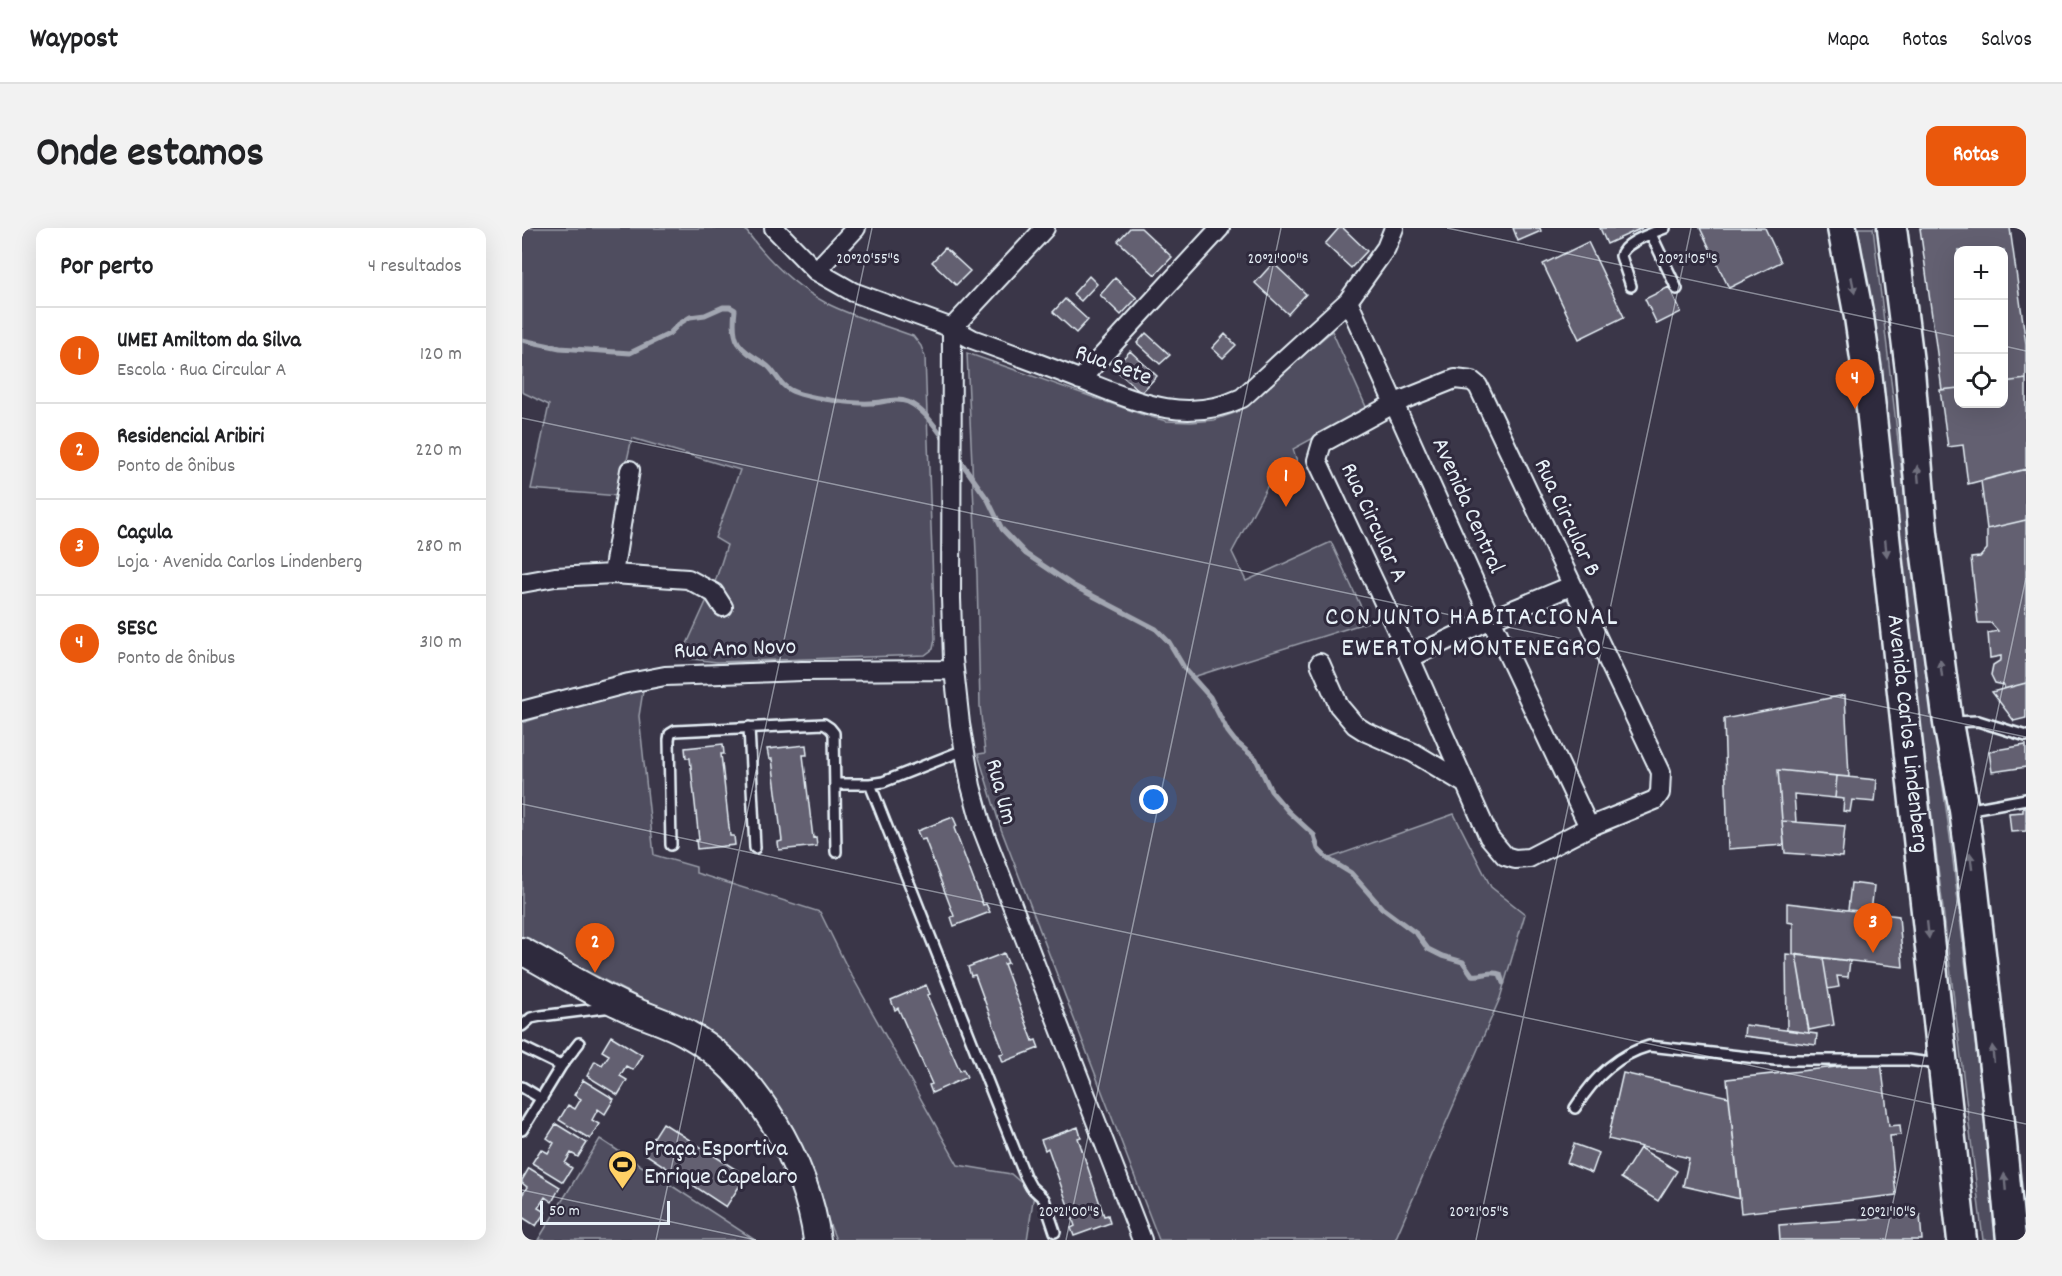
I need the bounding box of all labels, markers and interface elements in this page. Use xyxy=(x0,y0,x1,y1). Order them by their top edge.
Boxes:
text: Waypost xyxy=(30,21,118,61)
text: Mapa xyxy=(1827,26,1869,56)
text: Rotas xyxy=(1902,26,1948,56)
text: Salvos xyxy=(1981,26,2032,56)
text: Onde estamos xyxy=(36,126,264,186)
button: Rotas xyxy=(1926,126,2026,186)
map controls xyxy=(1954,246,2008,408)
button: + xyxy=(1954,246,2008,300)
text: Por perto xyxy=(60,249,153,286)
text: 20°20'55"S xyxy=(836,249,900,271)
text: 20°21'00"S xyxy=(1248,249,1308,271)
text: 20°21'05"S xyxy=(1658,249,1718,271)
text: 4 resultados xyxy=(368,253,462,281)
one-way arrow xyxy=(1849,276,1858,295)
button: − xyxy=(1954,300,2008,354)
text: UMEI Amiltom da Silva xyxy=(117,326,301,357)
street label: Rua Sete xyxy=(1070,336,1156,396)
text: 1 xyxy=(77,341,82,369)
text: 120 m xyxy=(420,341,462,369)
button: locate xyxy=(1954,354,2008,408)
text: Escola · Rua Circular A xyxy=(117,357,286,385)
pin: 4 xyxy=(1836,360,1874,409)
text: Residencial Aribiri xyxy=(117,422,264,453)
street label: Avenida Central xyxy=(1422,433,1512,580)
text: 2 xyxy=(75,437,84,465)
text: 220 m xyxy=(415,437,462,465)
text: Ponto de ônibus xyxy=(117,453,235,481)
street label: Rua Circular B xyxy=(1524,453,1608,583)
pin: 1 xyxy=(1266,458,1305,507)
street label: Rua Circular A xyxy=(1330,458,1416,588)
one-way arrow xyxy=(1913,465,1923,484)
text: Caçula xyxy=(117,518,172,549)
text: 3 xyxy=(75,533,84,561)
text: 280 m xyxy=(416,533,462,561)
one-way arrow xyxy=(1881,539,1891,558)
text: Loja · Avenida Carlos Lindenberg xyxy=(117,549,362,577)
district label: CONJUNTO HABITACIONAL EWERTON MONTENEGRO xyxy=(1325,599,1619,669)
street label: Avenida Carlos Lindenberg xyxy=(1877,613,1937,855)
text: SESC xyxy=(117,614,157,645)
text: 4 xyxy=(75,629,84,657)
text: 310 m xyxy=(420,629,462,657)
street label: Rua Ano Novo xyxy=(673,631,797,669)
text: Ponto de ônibus xyxy=(117,645,235,673)
one-way arrow xyxy=(1936,658,1945,677)
street label: Rua Um xyxy=(975,755,1025,829)
your location xyxy=(1139,785,1168,814)
one-way arrow xyxy=(1966,851,1975,870)
pin: 3 xyxy=(1854,904,1892,953)
one-way arrow xyxy=(1923,921,1933,940)
pin: 2 xyxy=(576,924,614,973)
one-way arrow xyxy=(1988,1045,1997,1064)
place label: Praça Esportiva Enrique Capelaro xyxy=(644,1133,798,1195)
sports icon: Praça Esportiva Enrique Capelaro xyxy=(607,1148,639,1190)
one-way arrow xyxy=(2000,1172,2010,1191)
scale bar xyxy=(540,1198,670,1226)
text: 50 m xyxy=(549,1200,580,1223)
text: 20°21'00"S xyxy=(1039,1202,1099,1224)
text: 20°21'05"S xyxy=(1449,1202,1509,1224)
text: 20°21'10"S xyxy=(1860,1202,1916,1224)

